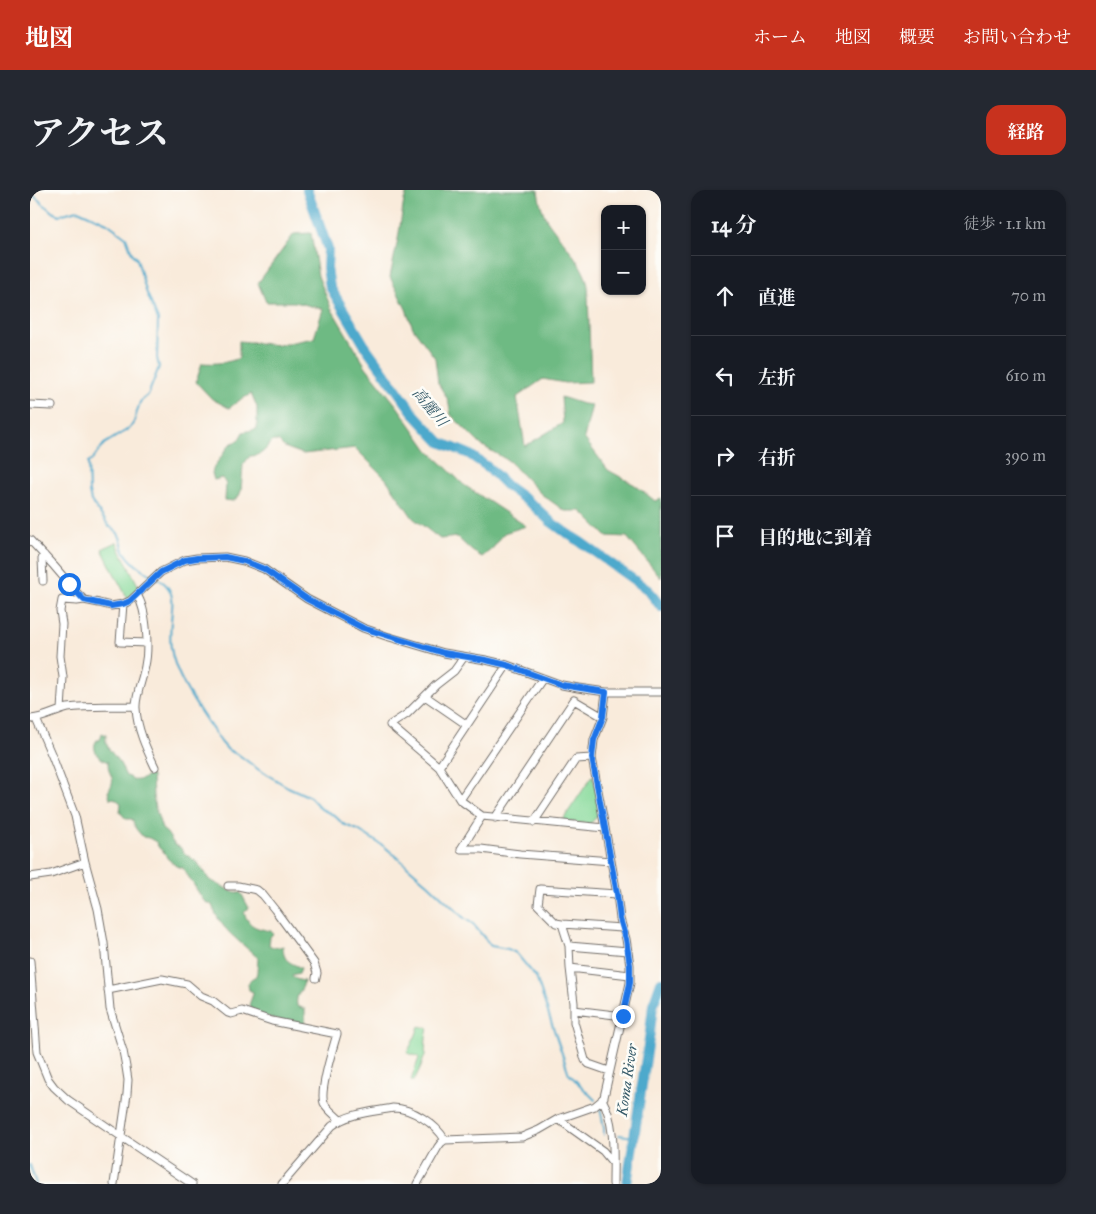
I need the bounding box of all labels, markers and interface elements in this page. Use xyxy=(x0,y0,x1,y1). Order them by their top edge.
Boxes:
text: 地図 xyxy=(25,23,73,53)
text: ホーム xyxy=(753,26,807,48)
text: 地図 xyxy=(835,26,871,48)
text: 概要 xyxy=(899,26,935,48)
text: お問い合わせ xyxy=(963,26,1071,48)
button: 経路 xyxy=(986,105,1066,155)
text: アクセス xyxy=(30,112,169,155)
map controls xyxy=(601,205,646,295)
button: + xyxy=(601,205,646,250)
text: 14 分 xyxy=(711,212,757,238)
text: 徒歩 · 1.1 km xyxy=(963,214,1046,233)
button: − xyxy=(601,250,646,295)
icon: ahead xyxy=(711,282,739,310)
text: 直進 xyxy=(758,286,796,309)
text: 70 m xyxy=(1011,286,1046,305)
icon: left xyxy=(711,362,739,390)
text: 左折 xyxy=(758,366,796,389)
text: 610 m xyxy=(1005,366,1046,385)
water label: 高麗川 xyxy=(409,384,453,432)
icon: right xyxy=(711,442,739,470)
text: 右折 xyxy=(758,446,796,469)
text: 390 m xyxy=(1005,446,1046,465)
icon: arrive xyxy=(711,522,739,550)
text: 目的地に到着 xyxy=(758,526,872,549)
route start xyxy=(58,573,81,596)
route end xyxy=(612,1005,635,1028)
water label: Koma River xyxy=(613,1042,641,1118)

